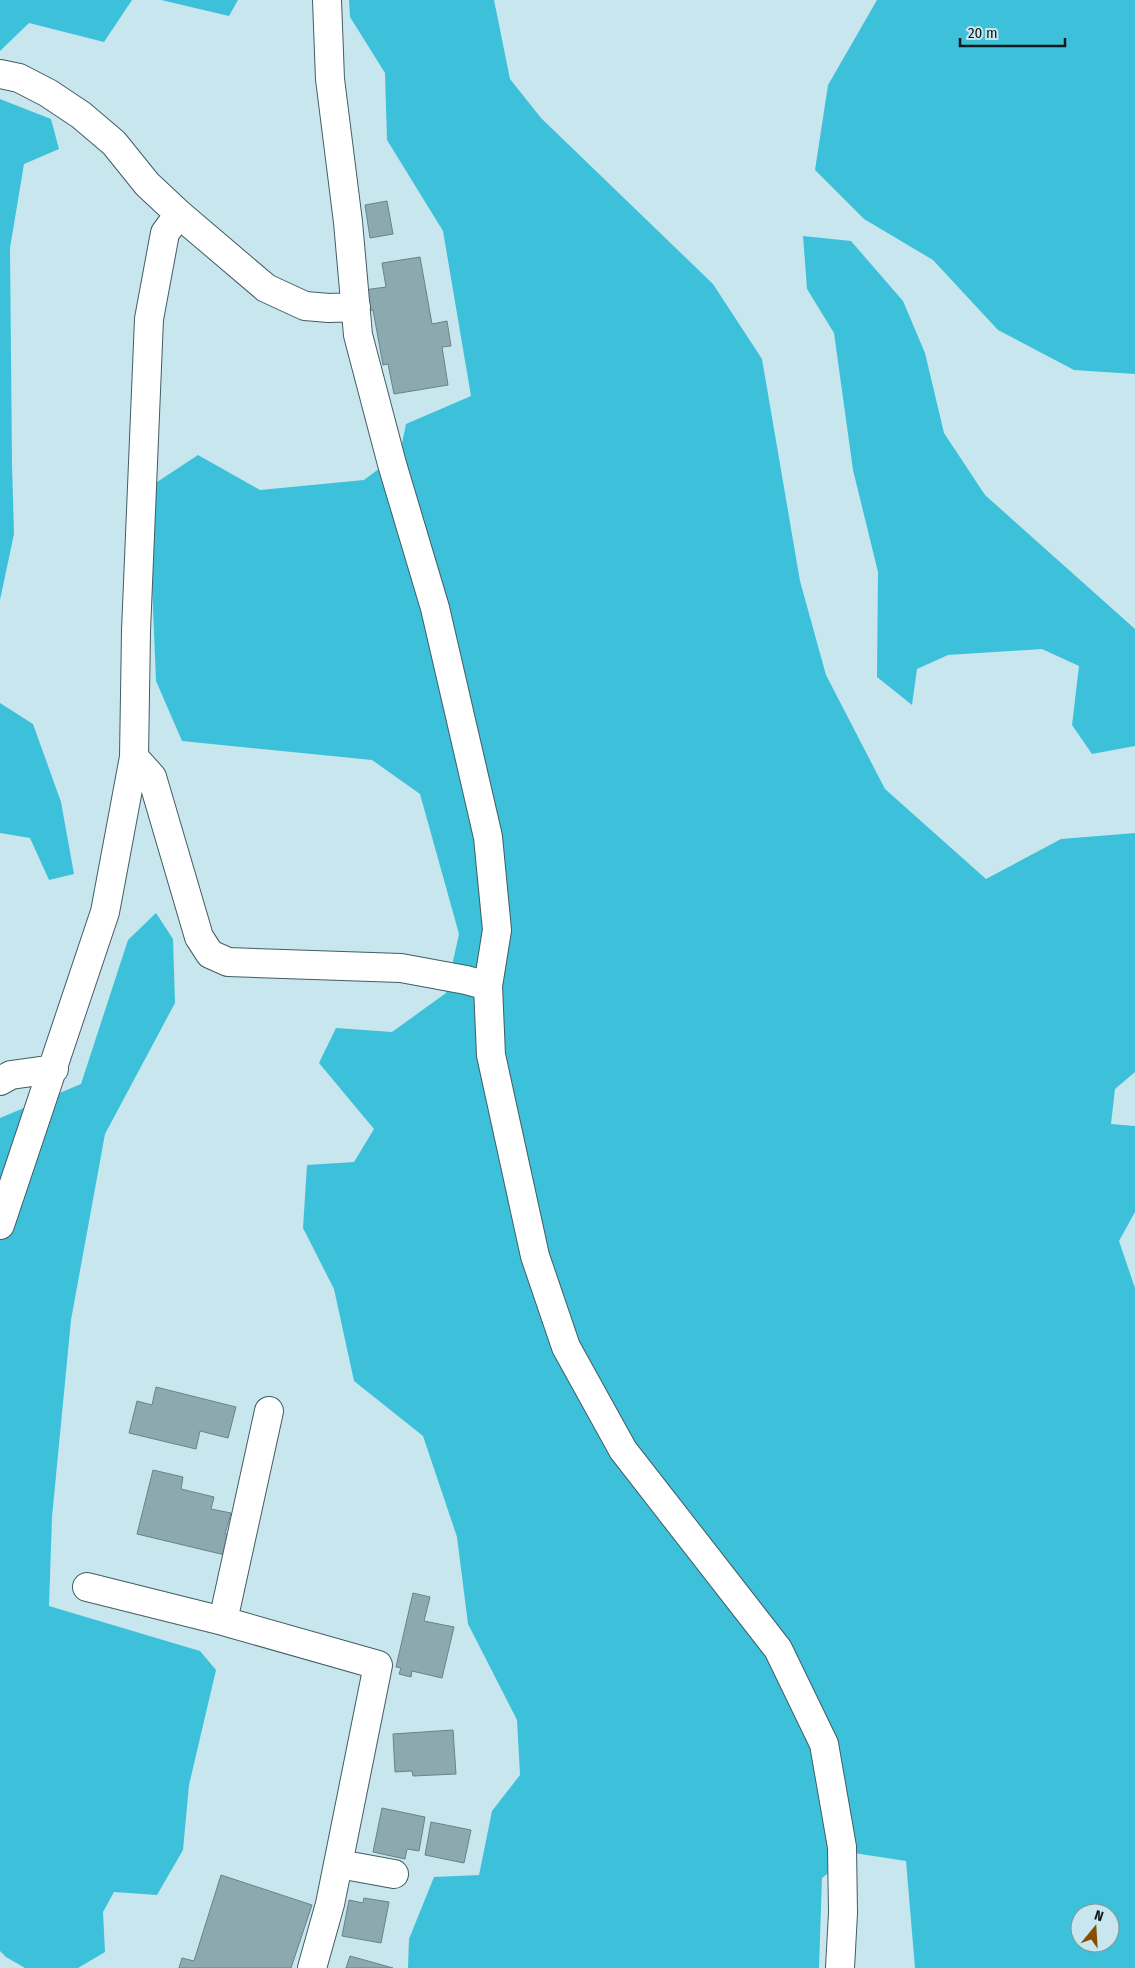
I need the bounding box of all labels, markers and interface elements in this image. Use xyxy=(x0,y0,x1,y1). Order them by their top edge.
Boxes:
scale bar xyxy=(960,15,1065,47)
text: 20 m xyxy=(968,24,998,42)
north arrow xyxy=(1070,1903,1120,1953)
text: N xyxy=(1092,1907,1105,1925)

